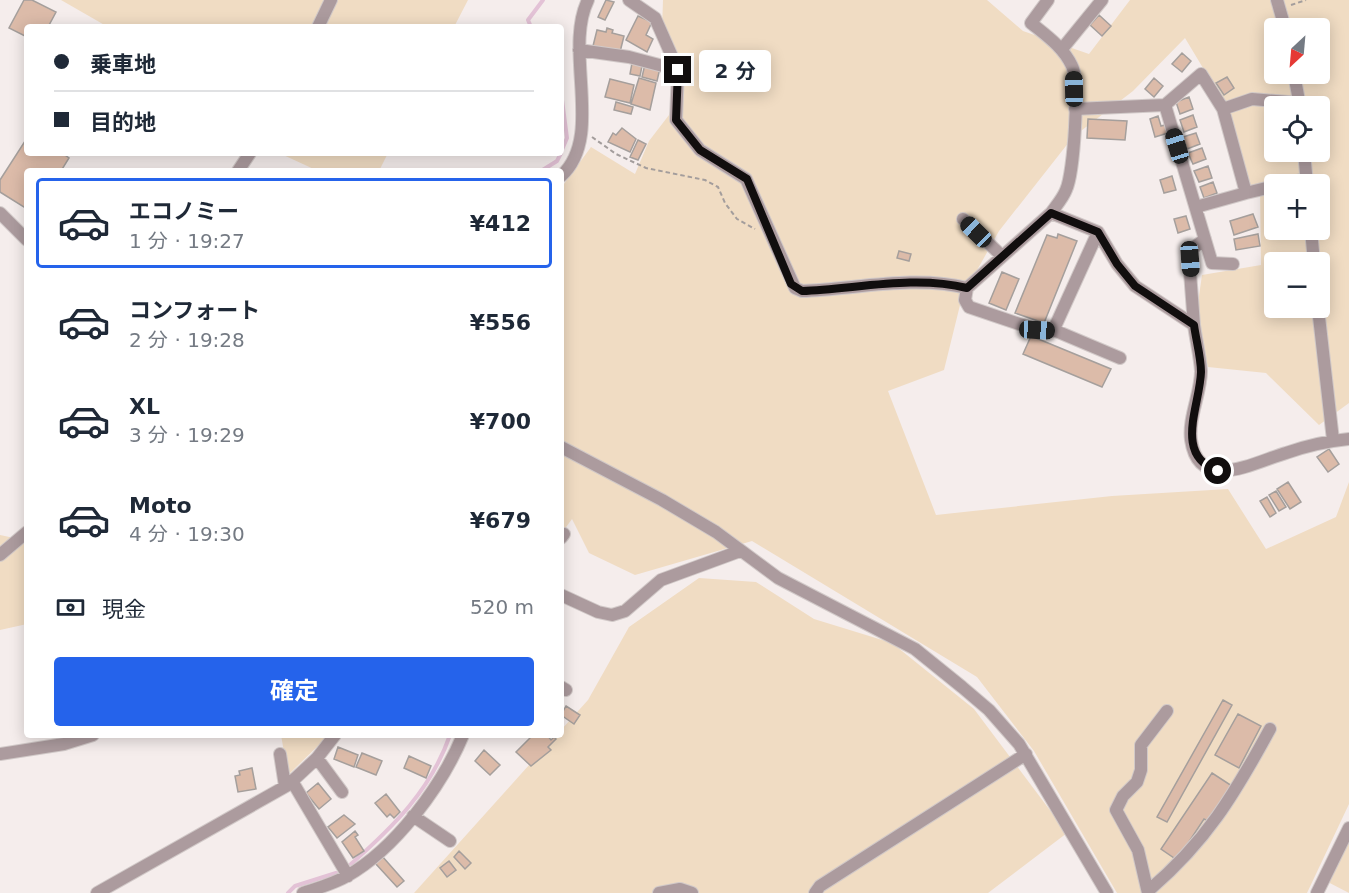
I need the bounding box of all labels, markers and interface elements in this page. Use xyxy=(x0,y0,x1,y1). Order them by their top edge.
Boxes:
north arrow xyxy=(1264,18,1330,84)
map controls xyxy=(1264,18,1330,318)
callout: 2 分 xyxy=(699,49,771,91)
text: 乗車地 xyxy=(90,52,156,77)
route end xyxy=(664,56,691,83)
text: 2 分 xyxy=(715,59,755,83)
car xyxy=(1065,71,1083,107)
button: locate xyxy=(1264,96,1330,162)
text: 目的地 xyxy=(90,110,156,135)
car xyxy=(1163,126,1191,166)
button: + xyxy=(1264,174,1330,240)
icon: car xyxy=(57,196,111,250)
text: エコノミー xyxy=(129,199,239,224)
text: ¥412 xyxy=(470,211,531,236)
car xyxy=(957,213,995,251)
text: 1 分 · 19:27 xyxy=(129,229,245,253)
car xyxy=(1180,240,1200,278)
button: − xyxy=(1264,252,1330,318)
icon: car xyxy=(57,295,111,349)
text: コンフォート xyxy=(129,298,260,323)
text: ¥556 xyxy=(470,310,531,335)
car xyxy=(1019,320,1055,340)
text: 2 分 · 19:28 xyxy=(129,328,245,352)
icon: car xyxy=(57,394,111,448)
text: XL xyxy=(129,394,160,419)
text: ¥700 xyxy=(470,409,531,434)
text: 3 分 · 19:29 xyxy=(129,423,245,447)
route start xyxy=(1204,457,1231,484)
icon: car xyxy=(57,493,111,547)
text: Moto xyxy=(129,493,192,518)
text: ¥679 xyxy=(470,508,531,533)
text: 4 分 · 19:30 xyxy=(129,522,245,546)
icon: cash xyxy=(54,591,87,624)
text: 520 m xyxy=(470,595,534,619)
text: 現金 xyxy=(102,597,146,622)
button: 確定 xyxy=(54,657,534,726)

